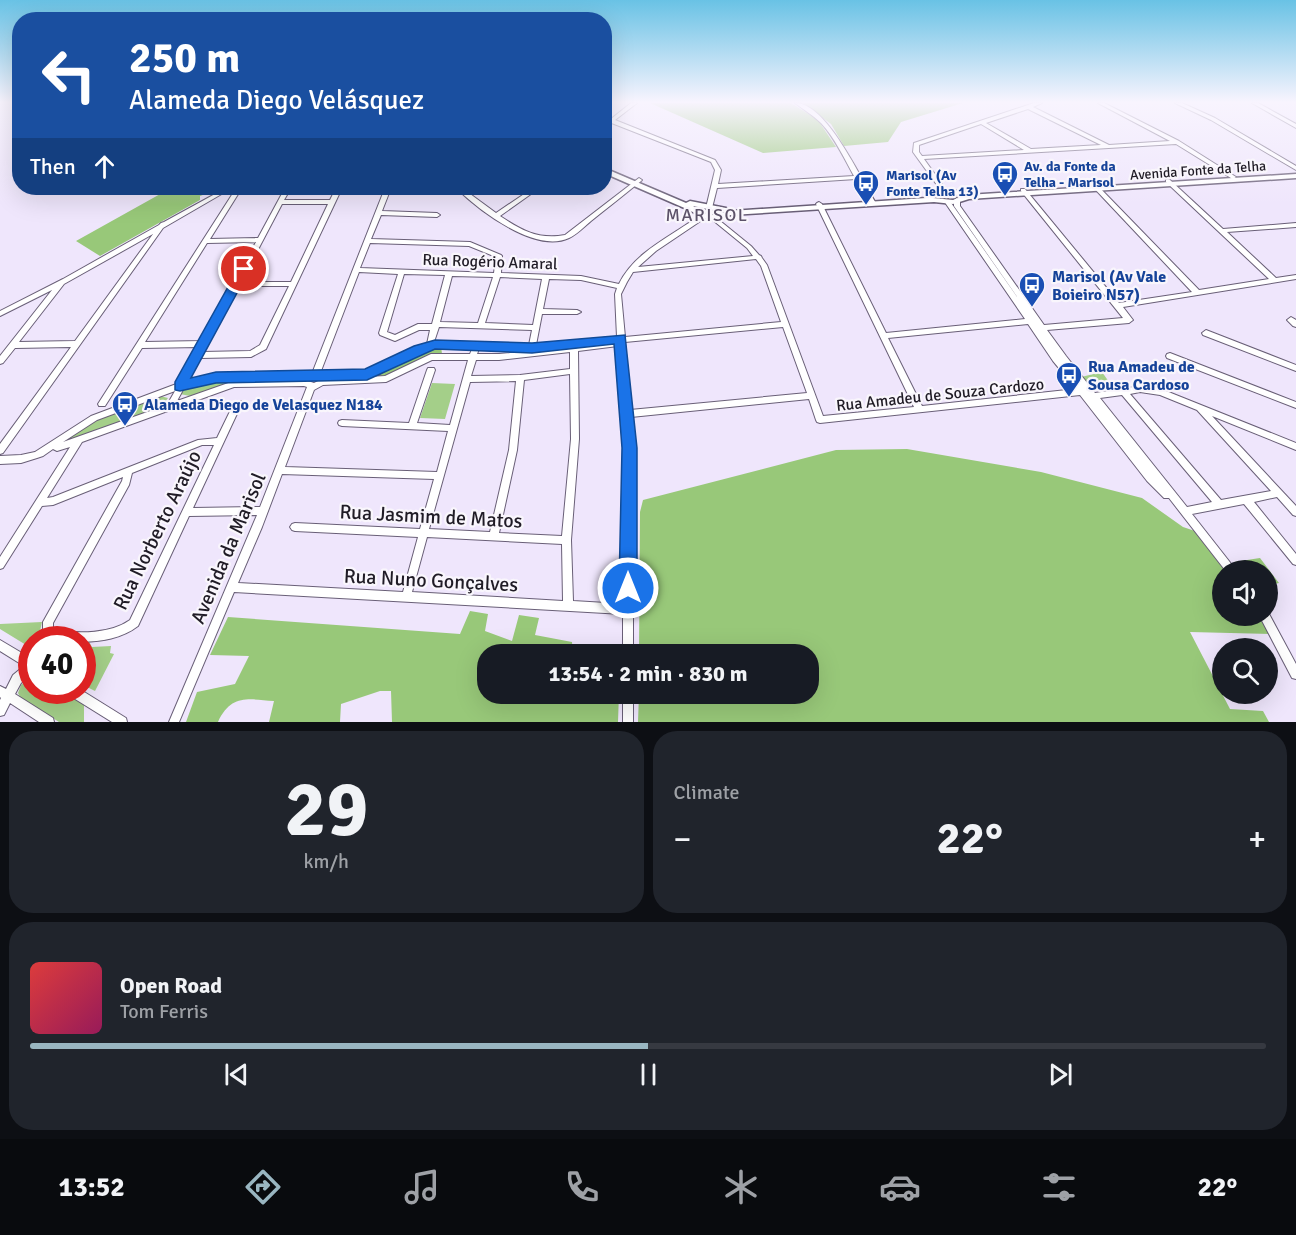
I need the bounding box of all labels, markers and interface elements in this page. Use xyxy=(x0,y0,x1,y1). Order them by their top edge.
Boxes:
text: 250 m xyxy=(129,33,240,84)
icon: left xyxy=(30,36,108,114)
text: Alameda Diego Velásquez xyxy=(129,84,424,117)
icon: ahead xyxy=(88,150,121,183)
text: Then xyxy=(30,153,76,180)
street label: Avenida Fonte da Telha xyxy=(1129,157,1267,184)
place label: Av. da Fonte da Telha - Marisol xyxy=(1024,158,1116,191)
bus stop icon: Av. da Fonte da Telha - Marisol xyxy=(990,159,1020,197)
place label: Marisol (Av Fonte Telha 13) xyxy=(886,167,979,200)
bus stop icon: Marisol (Av Fonte Telha 13) xyxy=(851,168,881,206)
district label: MARISOL xyxy=(665,204,749,226)
pin xyxy=(218,243,269,294)
street label: Rua Rogério Amaral xyxy=(422,250,558,274)
icon: arrive xyxy=(227,252,260,285)
place label: Marisol (Av Vale Boieiro N57) xyxy=(1052,267,1166,305)
bus stop icon: Marisol (Av Vale Boieiro N57) xyxy=(1017,270,1047,308)
place label: Rua Amadeu de Sousa Cardoso xyxy=(1088,357,1195,395)
bus stop icon: Rua Amadeu de Sousa Cardoso xyxy=(1054,360,1084,398)
street label: Rua Amadeu de Souza Cardozo xyxy=(835,374,1045,416)
bus stop icon: Alameda Diego de Velasquez N184 xyxy=(110,389,140,427)
place label: Alameda Diego de Velasquez N184 xyxy=(144,395,383,415)
street label: Rua Norberto Araújo xyxy=(108,446,207,614)
street label: Avenida da Marisol xyxy=(185,469,272,628)
street label: Rua Jasmim de Matos xyxy=(339,499,523,534)
position arrow xyxy=(596,556,660,620)
map controls xyxy=(1212,560,1278,704)
button: sound xyxy=(1212,560,1278,626)
street label: Rua Nuno Gonçalves xyxy=(343,563,519,598)
speed limit sign: 40 xyxy=(18,626,96,704)
button: search xyxy=(1212,638,1278,704)
text: 13:54 · 2 min · 830 m xyxy=(548,660,748,687)
text: 29 xyxy=(284,762,368,858)
text: Climate xyxy=(674,780,739,805)
text: 22° xyxy=(936,811,1003,866)
text: − xyxy=(674,819,691,860)
text: + xyxy=(1248,819,1266,860)
text: km/h xyxy=(304,849,349,874)
text: Open Road xyxy=(120,972,222,999)
text: Tom Ferris xyxy=(120,999,208,1024)
icon: previous xyxy=(220,1058,253,1091)
icon: pause xyxy=(632,1058,665,1091)
icon: next xyxy=(1044,1058,1077,1091)
icon: directions xyxy=(242,1166,284,1208)
icon: music xyxy=(401,1166,443,1208)
icon: phone xyxy=(561,1166,603,1208)
icon: climate xyxy=(720,1166,762,1208)
icon: car xyxy=(879,1166,921,1208)
icon: filters xyxy=(1038,1166,1080,1208)
text: 13:52 xyxy=(59,1171,125,1204)
text: 22° xyxy=(1197,1171,1237,1204)

